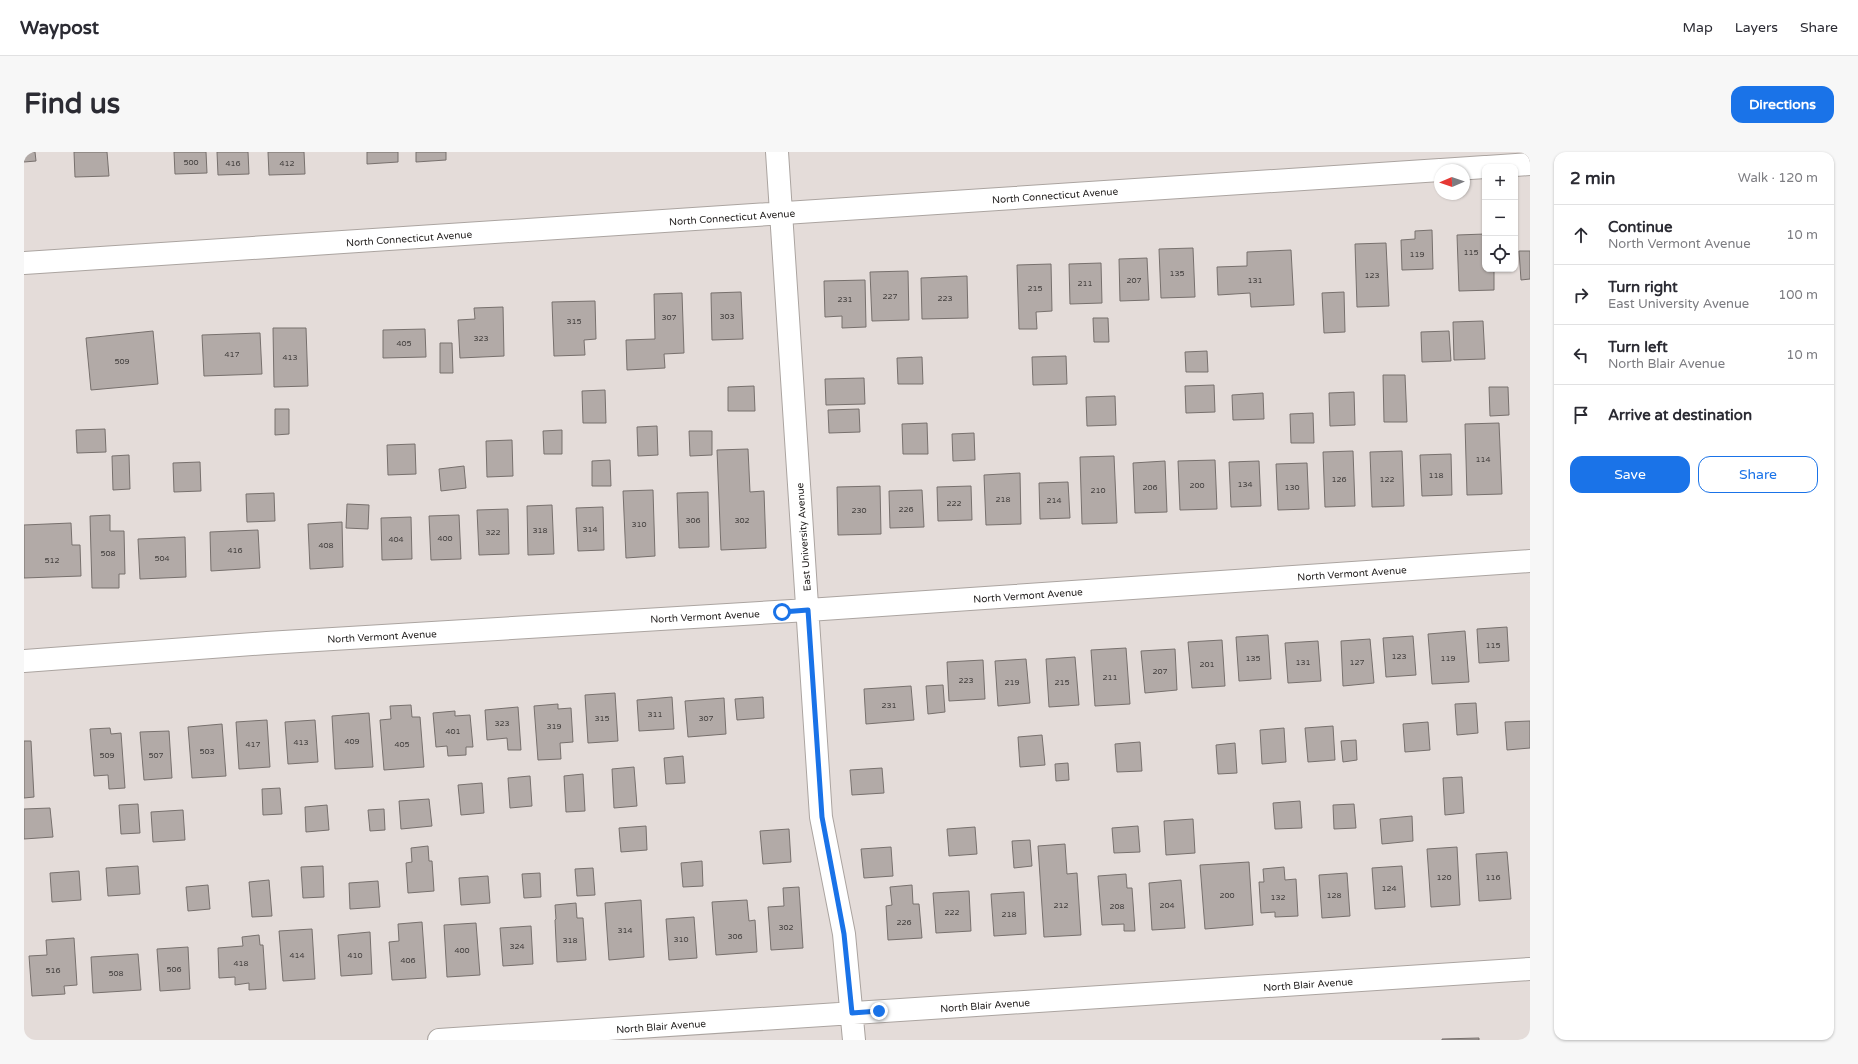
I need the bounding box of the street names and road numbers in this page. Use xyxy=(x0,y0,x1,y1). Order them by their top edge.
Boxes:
street label: North Connecticut Avenue xyxy=(992,186,1119,206)
street label: North Connecticut Avenue xyxy=(669,208,796,228)
street label: North Connecticut Avenue xyxy=(346,229,473,249)
street label: East University Avenue xyxy=(794,482,814,592)
street label: North Vermont Avenue xyxy=(1297,564,1408,584)
street label: North Vermont Avenue xyxy=(973,586,1084,606)
street label: North Vermont Avenue xyxy=(650,608,760,626)
street label: North Vermont Avenue xyxy=(327,628,437,646)
street label: North Blair Avenue xyxy=(1263,976,1354,994)
street label: North Blair Avenue xyxy=(940,997,1031,1015)
street label: North Blair Avenue xyxy=(616,1018,707,1036)

